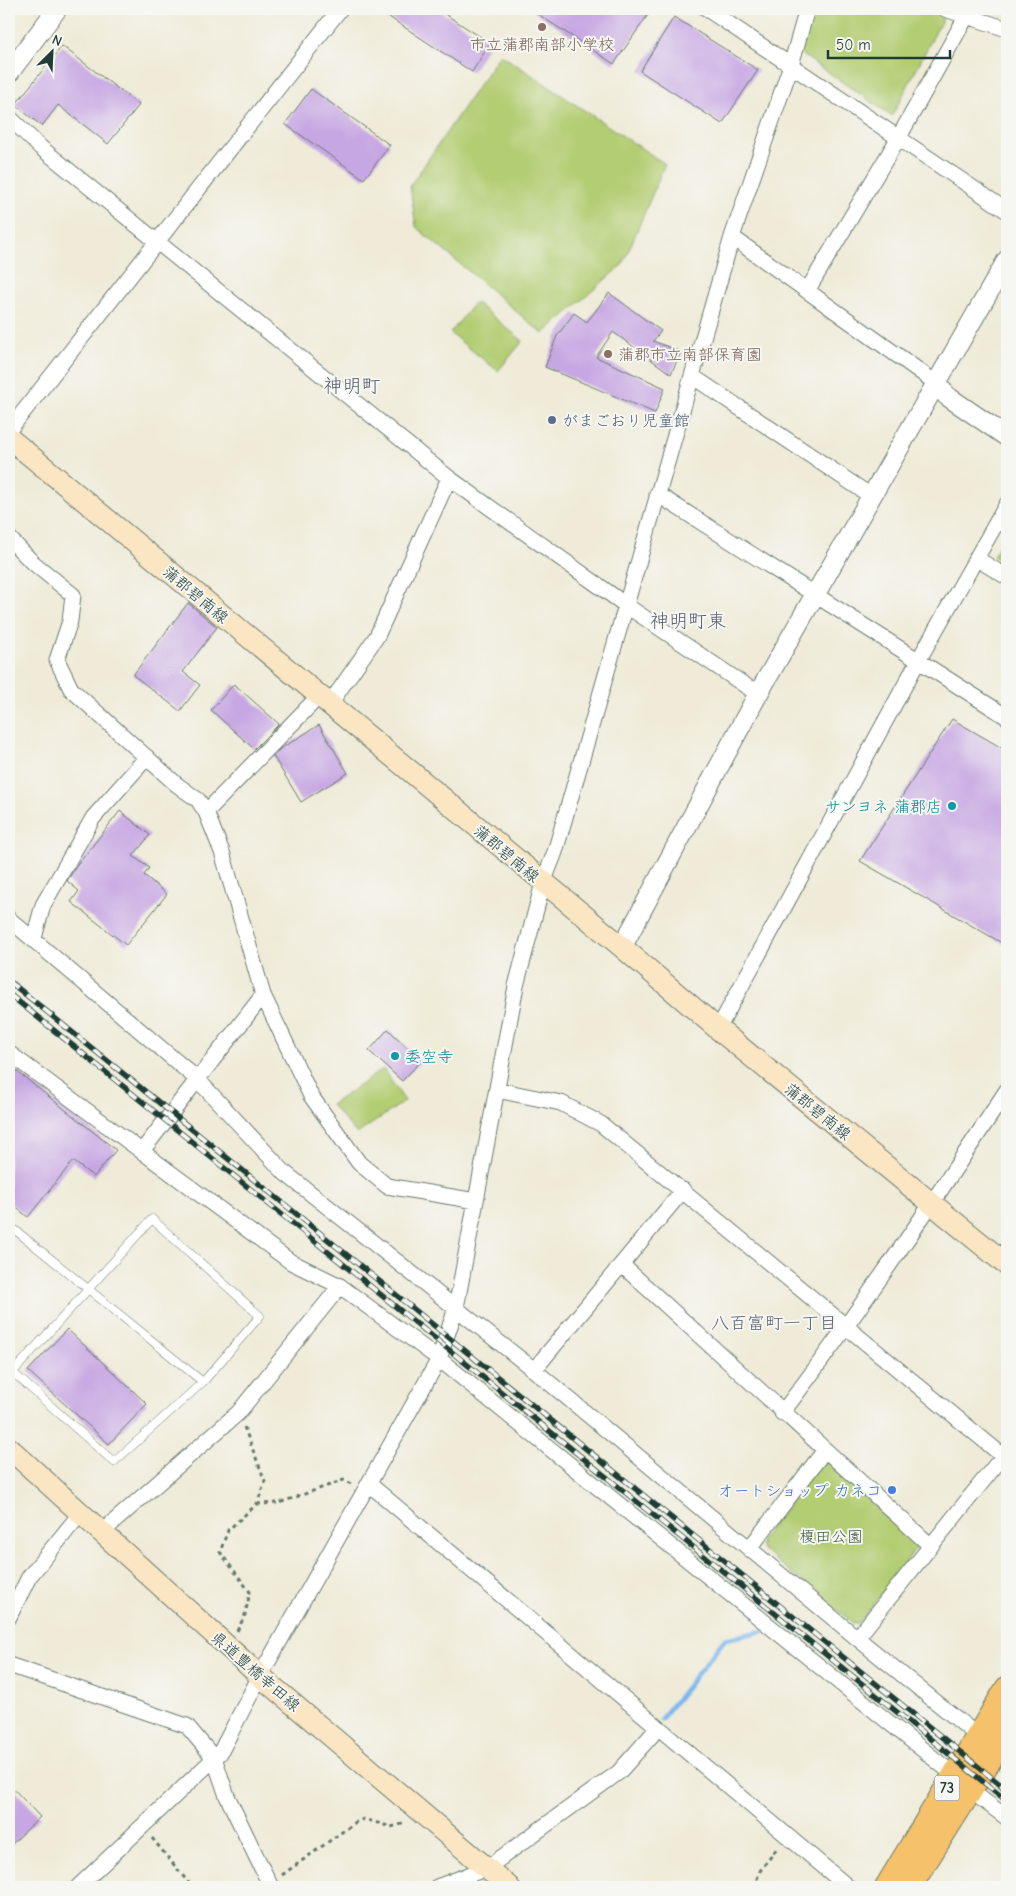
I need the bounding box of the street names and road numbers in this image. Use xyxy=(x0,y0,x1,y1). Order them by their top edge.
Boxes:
street label: 蒲郡碧南線 xyxy=(159,562,232,627)
street label: 蒲郡碧南線 xyxy=(470,821,543,886)
street label: 蒲郡碧南線 xyxy=(781,1080,854,1144)
street label: 県道豊橋幸田線 xyxy=(207,1628,304,1715)
road number: 73 xyxy=(934,1776,960,1800)

